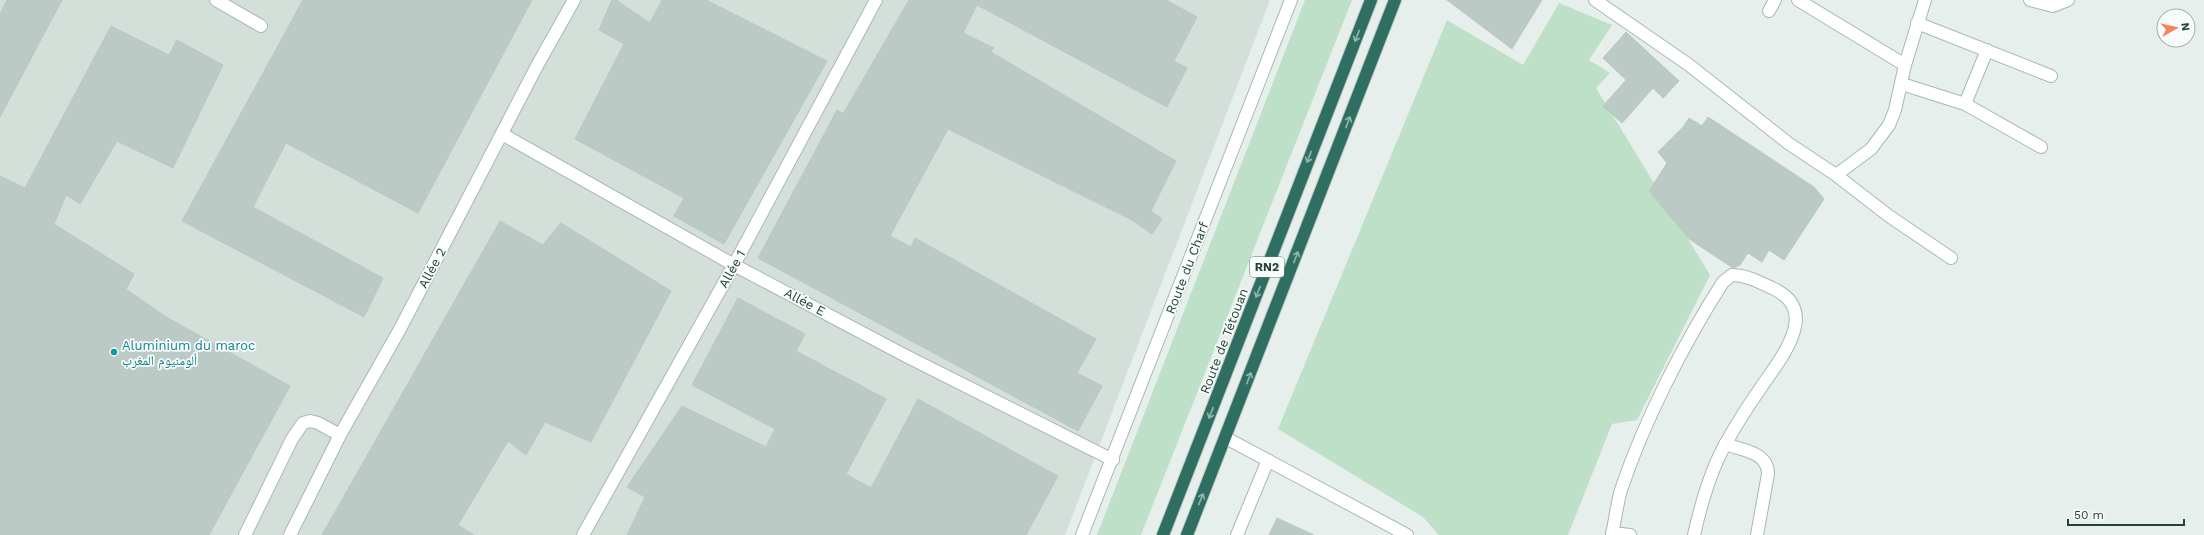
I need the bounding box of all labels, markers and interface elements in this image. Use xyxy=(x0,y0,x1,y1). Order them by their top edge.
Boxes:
north arrow xyxy=(2156,8,2196,48)
text: N xyxy=(2178,22,2192,32)
one-way arrow xyxy=(1352,30,1360,42)
one-way arrow xyxy=(1344,117,1352,129)
one-way arrow xyxy=(1305,151,1313,163)
street label: Route du Charf xyxy=(1163,220,1211,316)
street label: Allée 2 xyxy=(415,245,449,291)
street label: Allée 1 xyxy=(716,248,748,290)
one-way arrow xyxy=(1293,251,1300,263)
road number: RN2 xyxy=(1250,257,1284,277)
street label: Allée E xyxy=(782,285,828,319)
one-way arrow xyxy=(1253,285,1261,297)
street label: Route de Tétouan xyxy=(1197,286,1251,396)
place label: Aluminium du maroc ألومنيوم المغرب xyxy=(122,338,255,369)
marker: Aluminium du maroc ألومنيوم المغرب xyxy=(109,347,119,357)
one-way arrow xyxy=(1245,372,1253,384)
one-way arrow xyxy=(1206,407,1214,419)
one-way arrow xyxy=(1198,493,1205,505)
scale bar xyxy=(2068,501,2184,527)
text: 50 m xyxy=(2074,508,2104,522)

